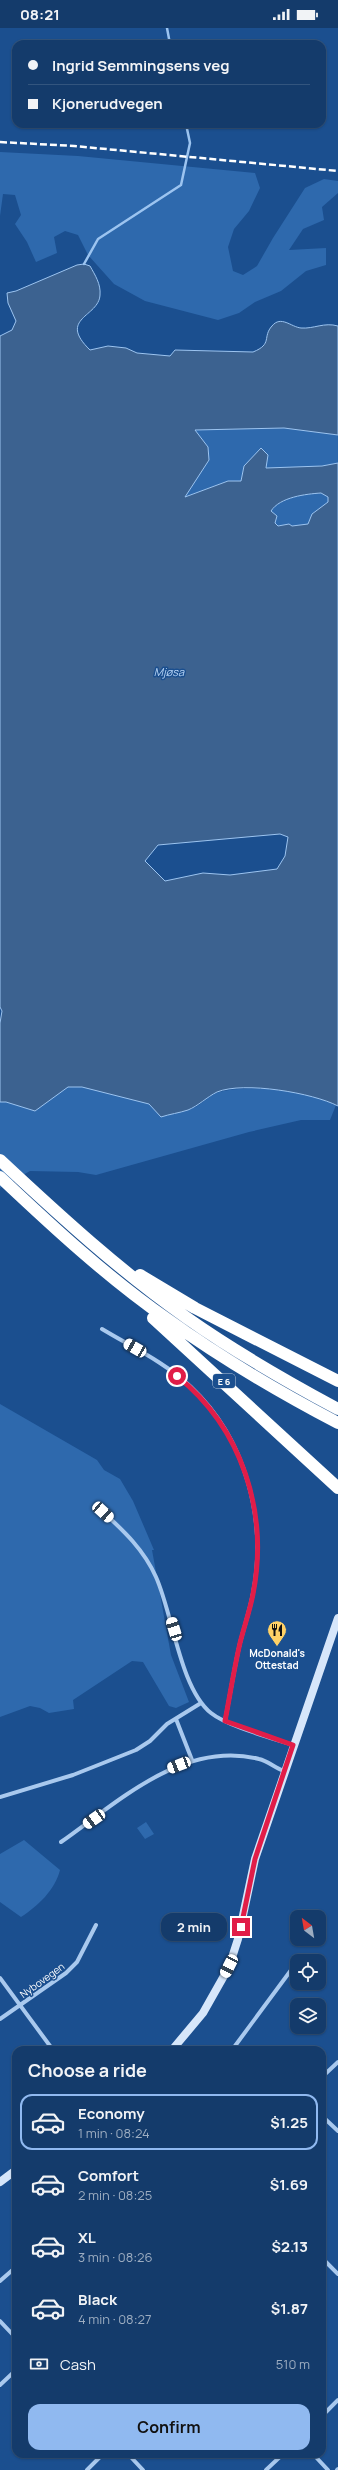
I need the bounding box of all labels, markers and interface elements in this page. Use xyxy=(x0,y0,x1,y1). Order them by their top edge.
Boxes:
text: 08:21 xyxy=(20,4,60,25)
text: Ingrid Semmingsens veg xyxy=(52,55,229,76)
text: Kjonerudvegen xyxy=(52,93,163,114)
water label: Mjøsa xyxy=(154,664,185,679)
car xyxy=(122,1337,148,1359)
route start xyxy=(168,1367,186,1385)
road number: E 6 xyxy=(213,1374,235,1388)
car xyxy=(90,1500,116,1524)
car xyxy=(165,1616,183,1642)
restaurant icon: McDonald's Ottestad xyxy=(266,1619,288,1647)
place label: McDonald's Ottestad xyxy=(249,1646,305,1672)
car xyxy=(166,1755,192,1775)
car xyxy=(81,1807,107,1831)
north arrow xyxy=(290,1910,326,1946)
map controls xyxy=(290,1910,326,2034)
callout: 2 min xyxy=(161,1913,227,1941)
text: 2 min xyxy=(177,1918,211,1936)
route end xyxy=(232,1918,250,1936)
car xyxy=(218,1953,240,1979)
button: locate xyxy=(290,1954,326,1990)
street label: Nybovegen xyxy=(17,1959,67,2001)
button: layers xyxy=(290,1998,326,2034)
text: Choose a ride xyxy=(28,2058,147,2082)
text: Economy xyxy=(78,2103,145,2124)
icon: car xyxy=(30,2104,66,2140)
text: $1.25 xyxy=(270,2112,308,2133)
text: 1 min · 08:24 xyxy=(78,2124,150,2142)
text: Comfort xyxy=(78,2165,139,2186)
icon: car xyxy=(30,2166,66,2202)
text: $1.69 xyxy=(270,2174,308,2195)
text: 2 min · 08:25 xyxy=(78,2186,152,2204)
text: XL xyxy=(78,2227,96,2248)
icon: car xyxy=(30,2228,66,2264)
text: $2.13 xyxy=(272,2236,308,2257)
text: 3 min · 08:26 xyxy=(78,2248,153,2266)
text: Black xyxy=(78,2289,117,2310)
icon: car xyxy=(30,2290,66,2326)
text: $1.87 xyxy=(271,2298,308,2319)
text: 4 min · 08:27 xyxy=(78,2310,152,2328)
icon: cash xyxy=(28,2353,50,2375)
text: Cash xyxy=(60,2354,96,2375)
text: 510 m xyxy=(276,2355,310,2373)
button: Confirm xyxy=(28,2404,310,2450)

